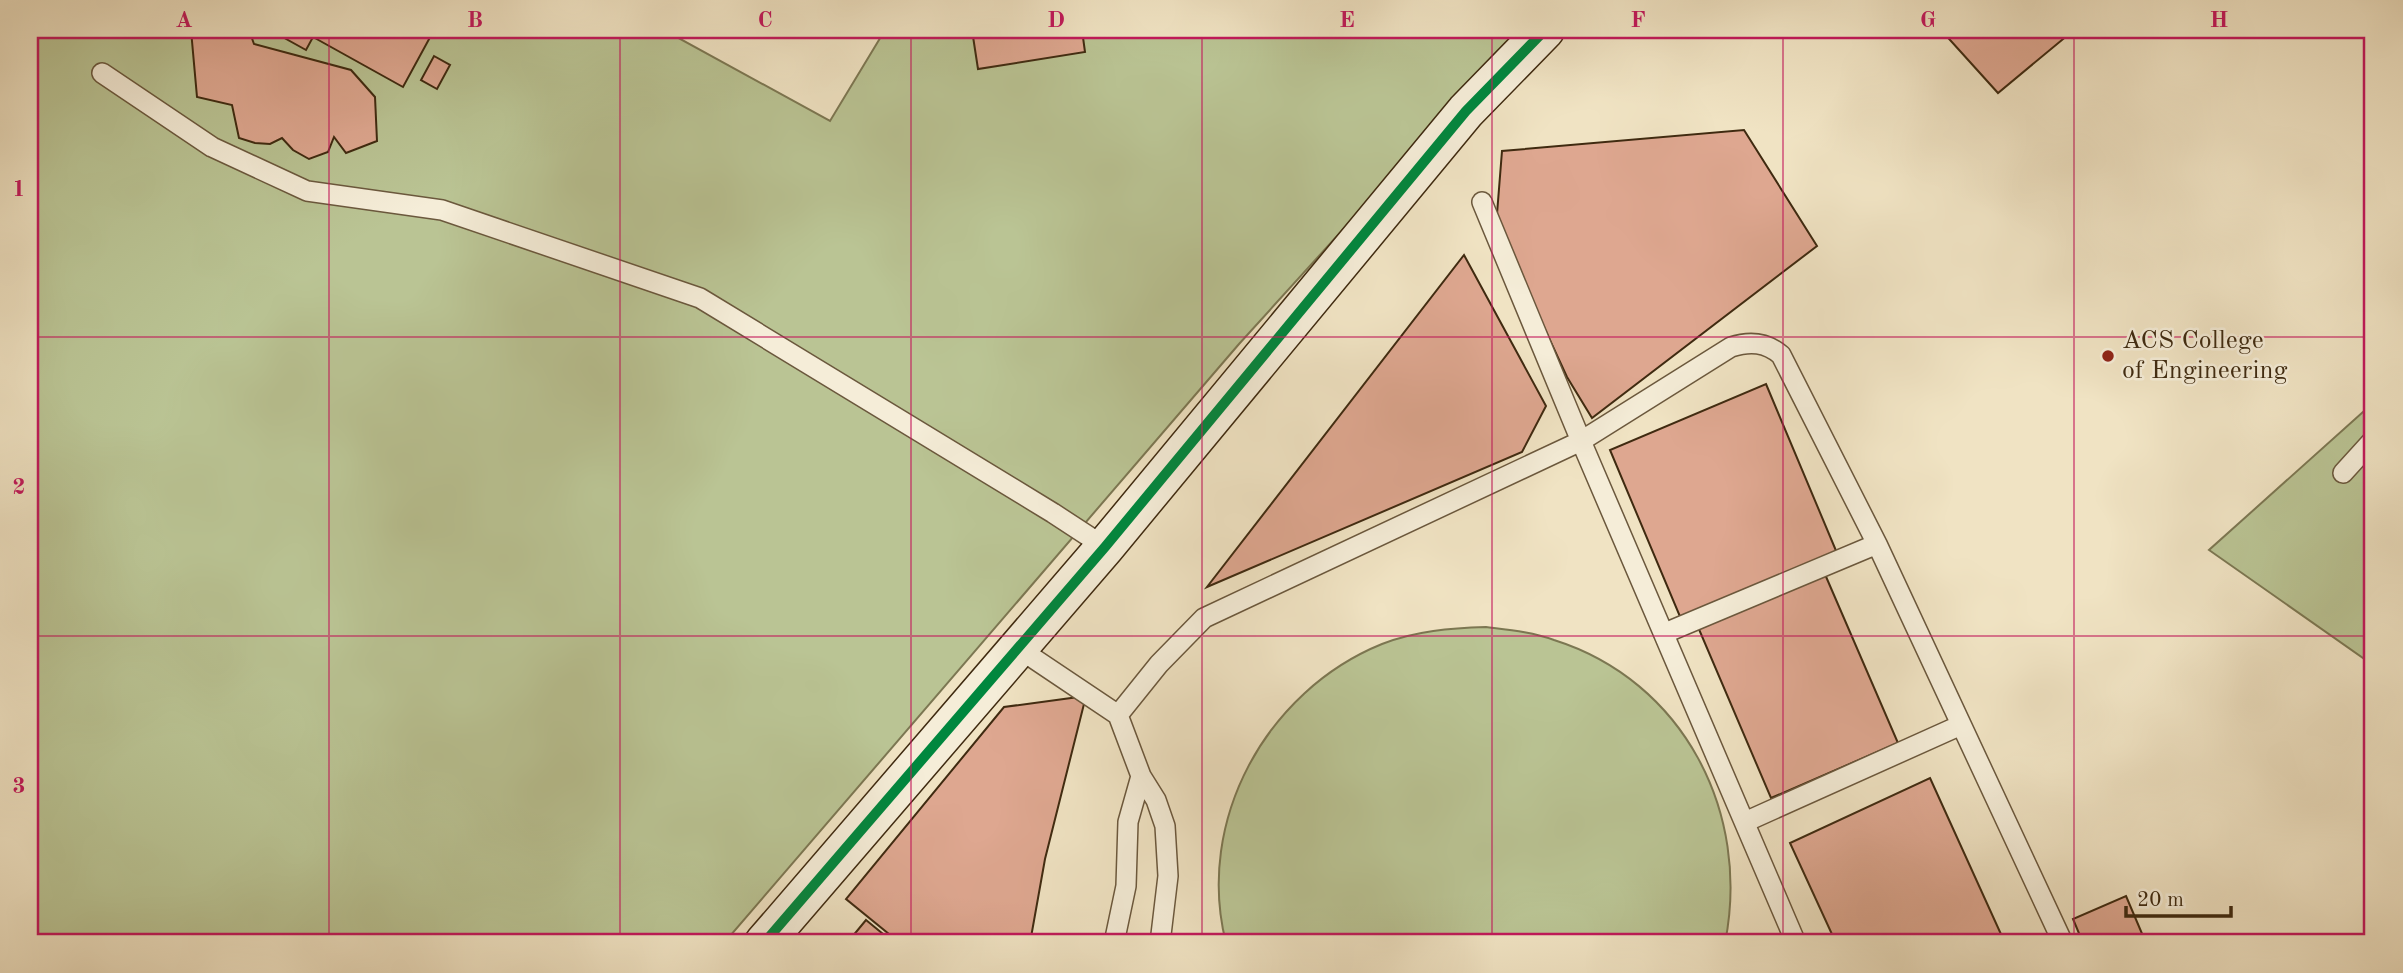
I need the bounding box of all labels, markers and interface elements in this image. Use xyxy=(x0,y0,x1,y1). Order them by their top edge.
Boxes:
text: A xyxy=(175,9,193,32)
text: B xyxy=(467,9,483,32)
text: C xyxy=(757,9,773,32)
text: D xyxy=(1047,9,1065,32)
text: E xyxy=(1339,9,1355,32)
text: F xyxy=(1630,9,1646,32)
text: G xyxy=(1920,9,1936,32)
text: H xyxy=(2210,9,2228,32)
text: 1 xyxy=(12,178,26,201)
place label: ACS College of Engineering xyxy=(2122,328,2288,384)
marker: ACS College of Engineering xyxy=(2100,348,2116,364)
text: 2 xyxy=(12,476,26,499)
text: 3 xyxy=(12,775,26,798)
scale bar xyxy=(2126,875,2232,919)
text: 20 m xyxy=(2137,890,2184,911)

